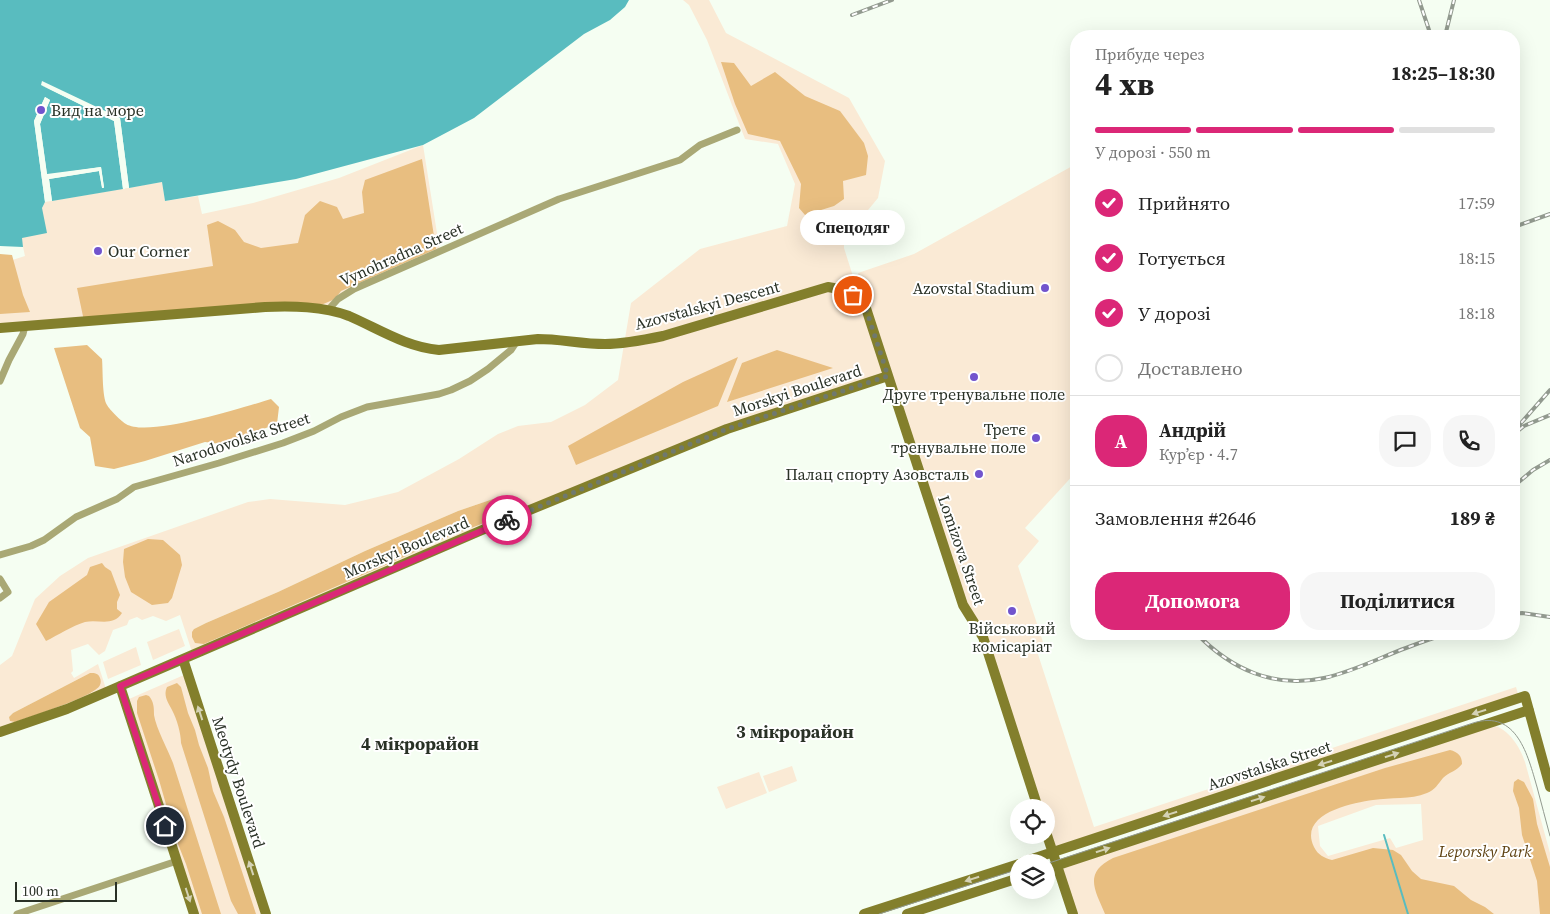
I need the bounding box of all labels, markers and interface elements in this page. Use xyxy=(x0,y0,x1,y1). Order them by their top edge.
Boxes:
text: Прибуде через xyxy=(1095,43,1205,65)
text: 18:25–18:30 xyxy=(1391,60,1495,86)
text: 4 хв xyxy=(1095,62,1154,106)
place label: Вид на море xyxy=(51,99,144,121)
marker: Вид на море xyxy=(35,104,47,116)
text: У дорозі · 550 m xyxy=(1095,141,1211,163)
icon: check xyxy=(1095,189,1123,217)
text: Прийнято xyxy=(1138,190,1230,216)
text: 17:59 xyxy=(1458,192,1495,214)
callout: Спецодяг xyxy=(800,210,906,245)
text: Спецодяг xyxy=(815,216,890,238)
street label: Vynohradna Street xyxy=(336,217,467,291)
place label: Our Corner xyxy=(108,240,190,262)
icon: check xyxy=(1095,244,1123,272)
marker: Our Corner xyxy=(92,245,104,257)
text: Готується xyxy=(1138,245,1226,271)
text: 18:15 xyxy=(1458,247,1495,269)
pin xyxy=(832,274,874,316)
street label: Azovstalskyi Descent xyxy=(632,275,783,335)
place label: Azovstal Stadium xyxy=(913,277,1035,299)
icon: bag xyxy=(839,281,867,309)
marker: Azovstal Stadium xyxy=(1039,282,1051,294)
icon: check xyxy=(1095,299,1123,327)
text: У дорозі xyxy=(1138,300,1211,326)
text: 18:18 xyxy=(1458,302,1495,324)
text: Доставлено xyxy=(1138,355,1243,381)
street label: Morskyi Boulevard xyxy=(730,359,864,421)
marker: Друге тренувальне поле xyxy=(968,371,980,383)
place label: Друге тренувальне поле xyxy=(883,383,1065,405)
street label: Narodovolska Street xyxy=(170,406,313,472)
button: chat xyxy=(1379,415,1431,467)
button: phone xyxy=(1443,415,1495,467)
text: Андрій xyxy=(1159,417,1226,443)
place label: Третє тренувальне поле xyxy=(891,418,1026,458)
text: А xyxy=(1115,428,1127,454)
marker: Третє тренувальне поле xyxy=(1030,432,1042,444)
text: Кур’єр · 4.7 xyxy=(1159,443,1238,465)
place label: Палац спорту Азовсталь xyxy=(785,463,969,485)
marker: Палац спорту Азовсталь xyxy=(973,468,985,480)
street label: Lomizova Street xyxy=(933,492,991,609)
courier xyxy=(482,495,532,545)
text: Замовлення #2646 xyxy=(1095,505,1256,531)
text: 189 ₴ xyxy=(1450,505,1495,531)
icon: bike xyxy=(493,506,521,534)
street label: Morskyi Boulevard xyxy=(340,511,472,583)
button: Допомога xyxy=(1095,572,1290,630)
button: Поділитися xyxy=(1300,572,1495,630)
marker: Військовий комісаріат xyxy=(1006,605,1018,617)
place label: Військовий комісаріат xyxy=(968,617,1056,657)
one-way arrow xyxy=(196,705,204,720)
one-way arrow xyxy=(1471,708,1486,716)
street label: Meotydy Boulevard xyxy=(207,713,271,851)
district label: 3 мікрорайон xyxy=(736,719,854,744)
district label: 4 мікрорайон xyxy=(361,731,479,756)
street label: Azovstalska Street xyxy=(1205,734,1334,795)
one-way arrow xyxy=(1385,751,1400,759)
one-way arrow xyxy=(1317,760,1332,767)
one-way arrow xyxy=(1250,795,1265,802)
map controls xyxy=(1010,799,1055,899)
button: locate xyxy=(1010,799,1055,844)
pin xyxy=(144,805,186,847)
one-way arrow xyxy=(1163,811,1178,818)
icon: home xyxy=(151,812,179,840)
park label: Leporsky Park xyxy=(1438,840,1532,862)
one-way arrow xyxy=(1096,846,1111,853)
button: layers xyxy=(1010,854,1055,899)
one-way arrow xyxy=(246,860,254,875)
one-way arrow xyxy=(965,876,980,883)
scale bar xyxy=(15,879,118,902)
text: 100 m xyxy=(22,881,59,901)
one-way arrow xyxy=(184,888,192,903)

